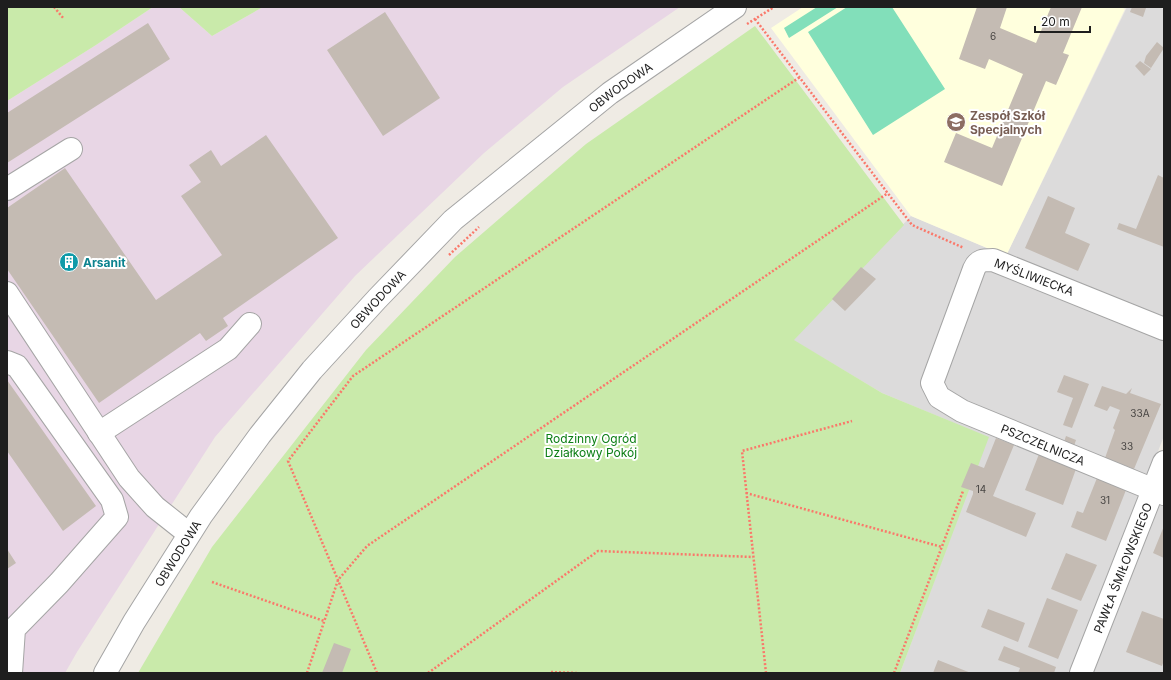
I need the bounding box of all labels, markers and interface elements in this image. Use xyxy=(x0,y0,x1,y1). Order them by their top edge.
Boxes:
scale bar xyxy=(1035,8,1090,34)
text: 20 m xyxy=(1041,14,1070,29)
house number: 6 xyxy=(990,30,996,42)
street label: OBWODOWA xyxy=(585,59,655,115)
place label: Zespół Szkół Specjalnych xyxy=(970,108,1046,137)
school or university icon: Zespół Szkół Specjalnych xyxy=(945,111,967,133)
building icon: Arsanit xyxy=(58,251,80,273)
place label: Arsanit xyxy=(83,255,126,270)
street label: MYŚLIWIECKA xyxy=(992,255,1076,299)
street label: OBWODOWA xyxy=(346,266,409,332)
house number: 33A xyxy=(1130,407,1150,419)
street label: PSZCZELNICZA xyxy=(999,420,1087,468)
park label: Rodzinny Ogród Działkowy Pokój xyxy=(545,431,637,460)
house number: 33 xyxy=(1121,440,1133,452)
house number: 14 xyxy=(976,483,986,495)
house number: 31 xyxy=(1100,494,1110,506)
street label: PAWŁA ŚMIŁOWSKIEGO xyxy=(1090,500,1155,635)
street label: OBWODOWA xyxy=(151,517,204,589)

